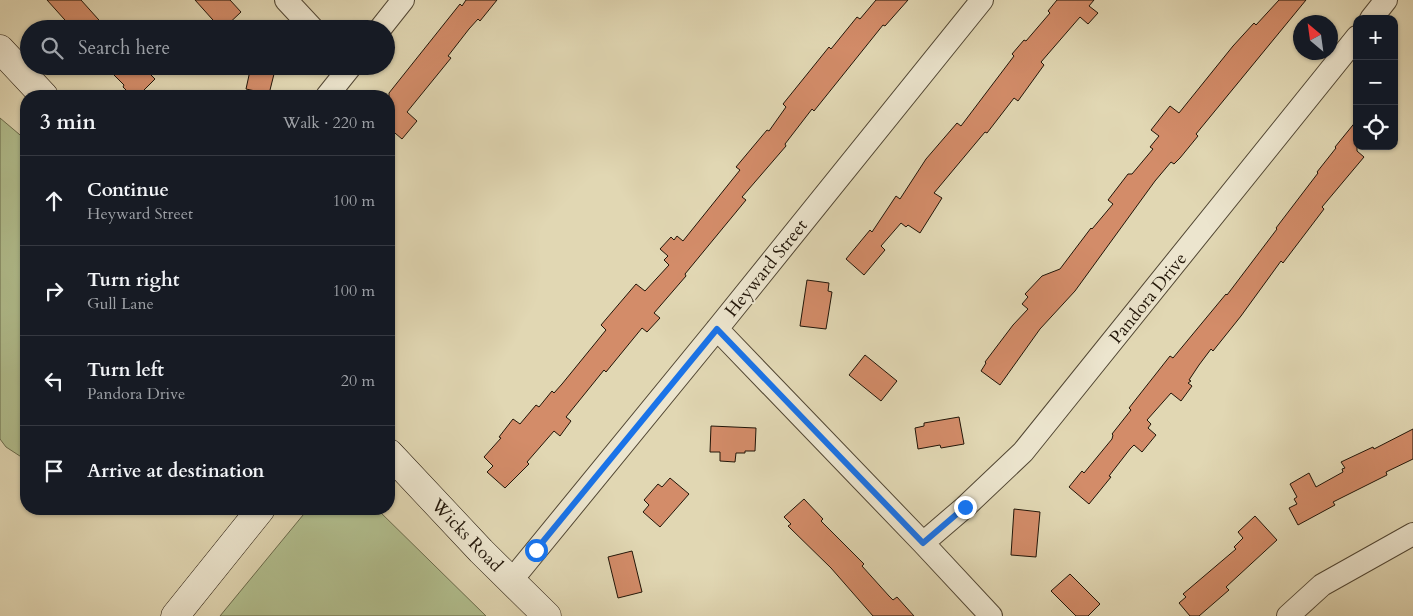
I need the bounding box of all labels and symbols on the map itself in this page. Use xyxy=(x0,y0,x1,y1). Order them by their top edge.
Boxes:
north arrow xyxy=(1293,15,1338,60)
street label: Heyward Street xyxy=(719,214,814,323)
street label: Pandora Drive xyxy=(1104,247,1193,349)
street label: Wicks Road xyxy=(425,492,508,578)
route end xyxy=(954,496,977,519)
route start xyxy=(525,539,548,562)

